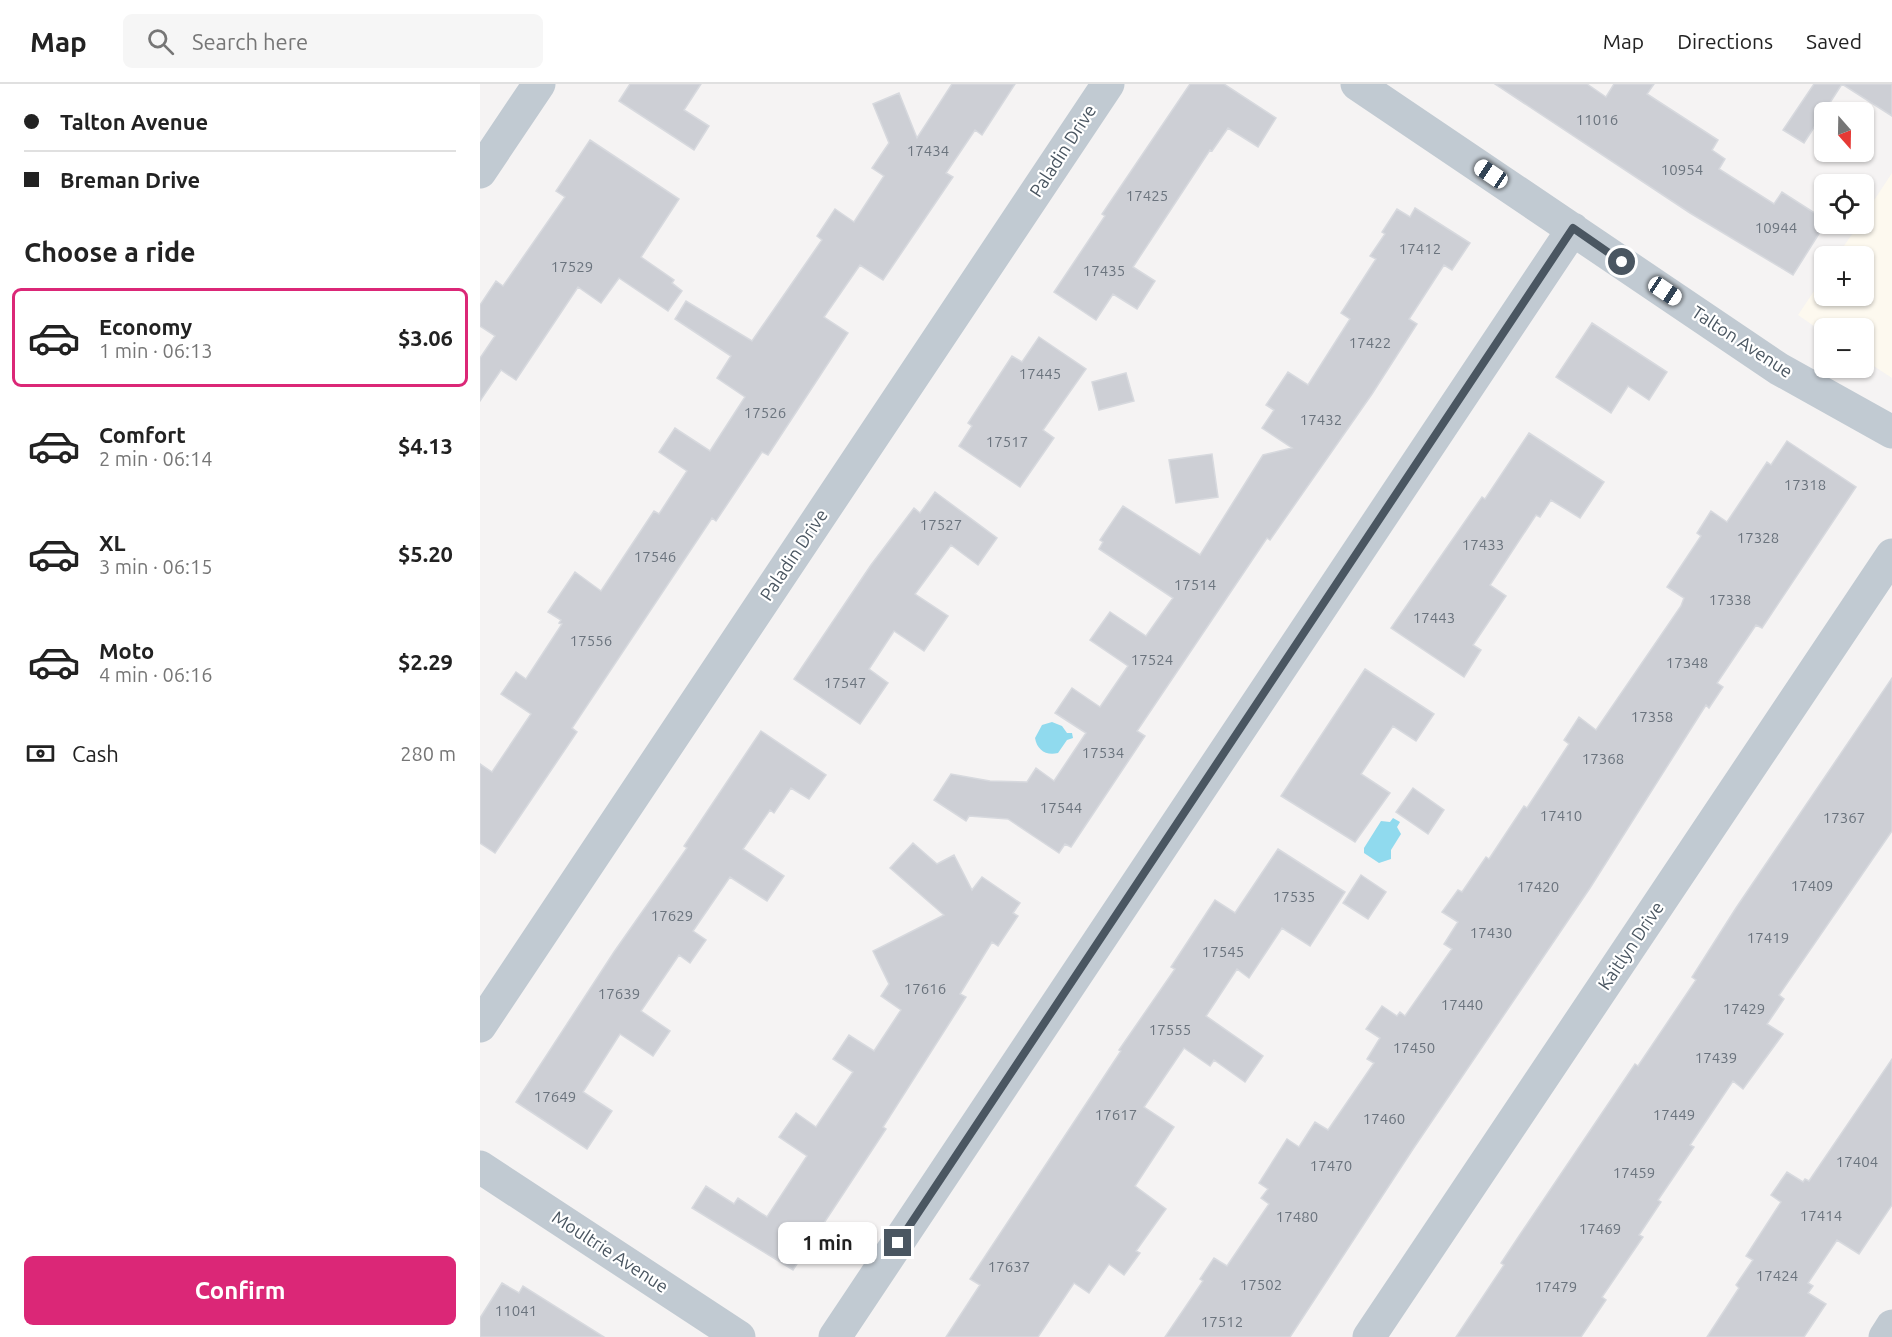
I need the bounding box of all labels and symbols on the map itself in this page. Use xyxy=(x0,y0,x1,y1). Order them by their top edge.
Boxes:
street label: Paladin Drive xyxy=(1025,101,1099,200)
north arrow xyxy=(1814,102,1874,162)
house number: 11016 xyxy=(1576,111,1618,128)
house number: 17434 xyxy=(907,142,949,159)
car xyxy=(1471,156,1511,192)
house number: 10954 xyxy=(1661,161,1703,178)
house number: 17425 xyxy=(1126,187,1168,204)
house number: 10944 xyxy=(1755,219,1797,236)
house number: 17412 xyxy=(1399,240,1441,257)
route start xyxy=(1608,248,1635,275)
house number: 17529 xyxy=(551,258,593,275)
house number: 17435 xyxy=(1083,262,1125,279)
car xyxy=(1645,273,1685,309)
street label: Talton Avenue xyxy=(1689,301,1797,381)
house number: 17422 xyxy=(1349,334,1391,351)
house number: 17445 xyxy=(1019,365,1061,382)
house number: 17526 xyxy=(744,404,786,421)
house number: 17432 xyxy=(1300,411,1342,428)
house number: 17517 xyxy=(986,433,1028,450)
house number: 17318 xyxy=(1784,476,1826,493)
street label: Paladin Drive xyxy=(755,505,831,604)
house number: 17527 xyxy=(920,516,962,533)
house number: 17328 xyxy=(1737,529,1779,546)
house number: 17433 xyxy=(1462,536,1504,553)
house number: 17546 xyxy=(634,548,676,565)
house number: 17514 xyxy=(1174,576,1216,593)
house number: 17338 xyxy=(1709,591,1751,608)
house number: 17443 xyxy=(1413,609,1455,626)
house number: 17556 xyxy=(570,632,612,649)
house number: 17524 xyxy=(1131,651,1173,668)
house number: 17348 xyxy=(1666,654,1708,671)
house number: 17547 xyxy=(824,674,866,691)
house number: 17358 xyxy=(1631,708,1673,725)
house number: 17534 xyxy=(1082,744,1124,761)
house number: 17368 xyxy=(1582,750,1624,767)
house number: 17544 xyxy=(1040,799,1082,816)
house number: 17410 xyxy=(1540,807,1582,824)
house number: 17367 xyxy=(1823,809,1865,826)
house number: 17409 xyxy=(1791,877,1833,894)
house number: 17420 xyxy=(1517,878,1559,895)
house number: 17535 xyxy=(1273,888,1315,905)
street label: Kaitlyn Drive xyxy=(1593,898,1667,993)
house number: 17629 xyxy=(651,907,693,924)
house number: 17430 xyxy=(1470,924,1512,941)
house number: 17419 xyxy=(1747,929,1789,946)
house number: 17545 xyxy=(1202,943,1244,960)
house number: 17616 xyxy=(904,980,946,997)
house number: 17639 xyxy=(598,985,640,1002)
house number: 17440 xyxy=(1441,996,1483,1013)
house number: 17429 xyxy=(1723,1000,1765,1017)
house number: 17555 xyxy=(1149,1021,1191,1038)
house number: 17450 xyxy=(1393,1039,1435,1056)
house number: 17439 xyxy=(1695,1049,1737,1066)
house number: 17649 xyxy=(534,1088,576,1105)
house number: 17617 xyxy=(1095,1106,1137,1123)
house number: 17449 xyxy=(1653,1106,1695,1123)
house number: 17460 xyxy=(1363,1110,1405,1127)
house number: 17404 xyxy=(1836,1153,1878,1170)
house number: 17470 xyxy=(1310,1157,1352,1174)
house number: 17459 xyxy=(1613,1164,1655,1181)
street label: Moultrie Avenue xyxy=(549,1206,672,1296)
house number: 17414 xyxy=(1800,1207,1842,1224)
house number: 17480 xyxy=(1276,1208,1318,1225)
house number: 17469 xyxy=(1579,1220,1621,1237)
callout: 1 min xyxy=(778,1222,877,1264)
route end xyxy=(884,1229,911,1256)
house number: 17637 xyxy=(988,1258,1030,1275)
house number: 17424 xyxy=(1756,1267,1798,1284)
house number: 17502 xyxy=(1240,1276,1282,1293)
house number: 17479 xyxy=(1535,1278,1577,1295)
house number: 11041 xyxy=(495,1302,537,1319)
house number: 17512 xyxy=(1201,1313,1243,1330)

